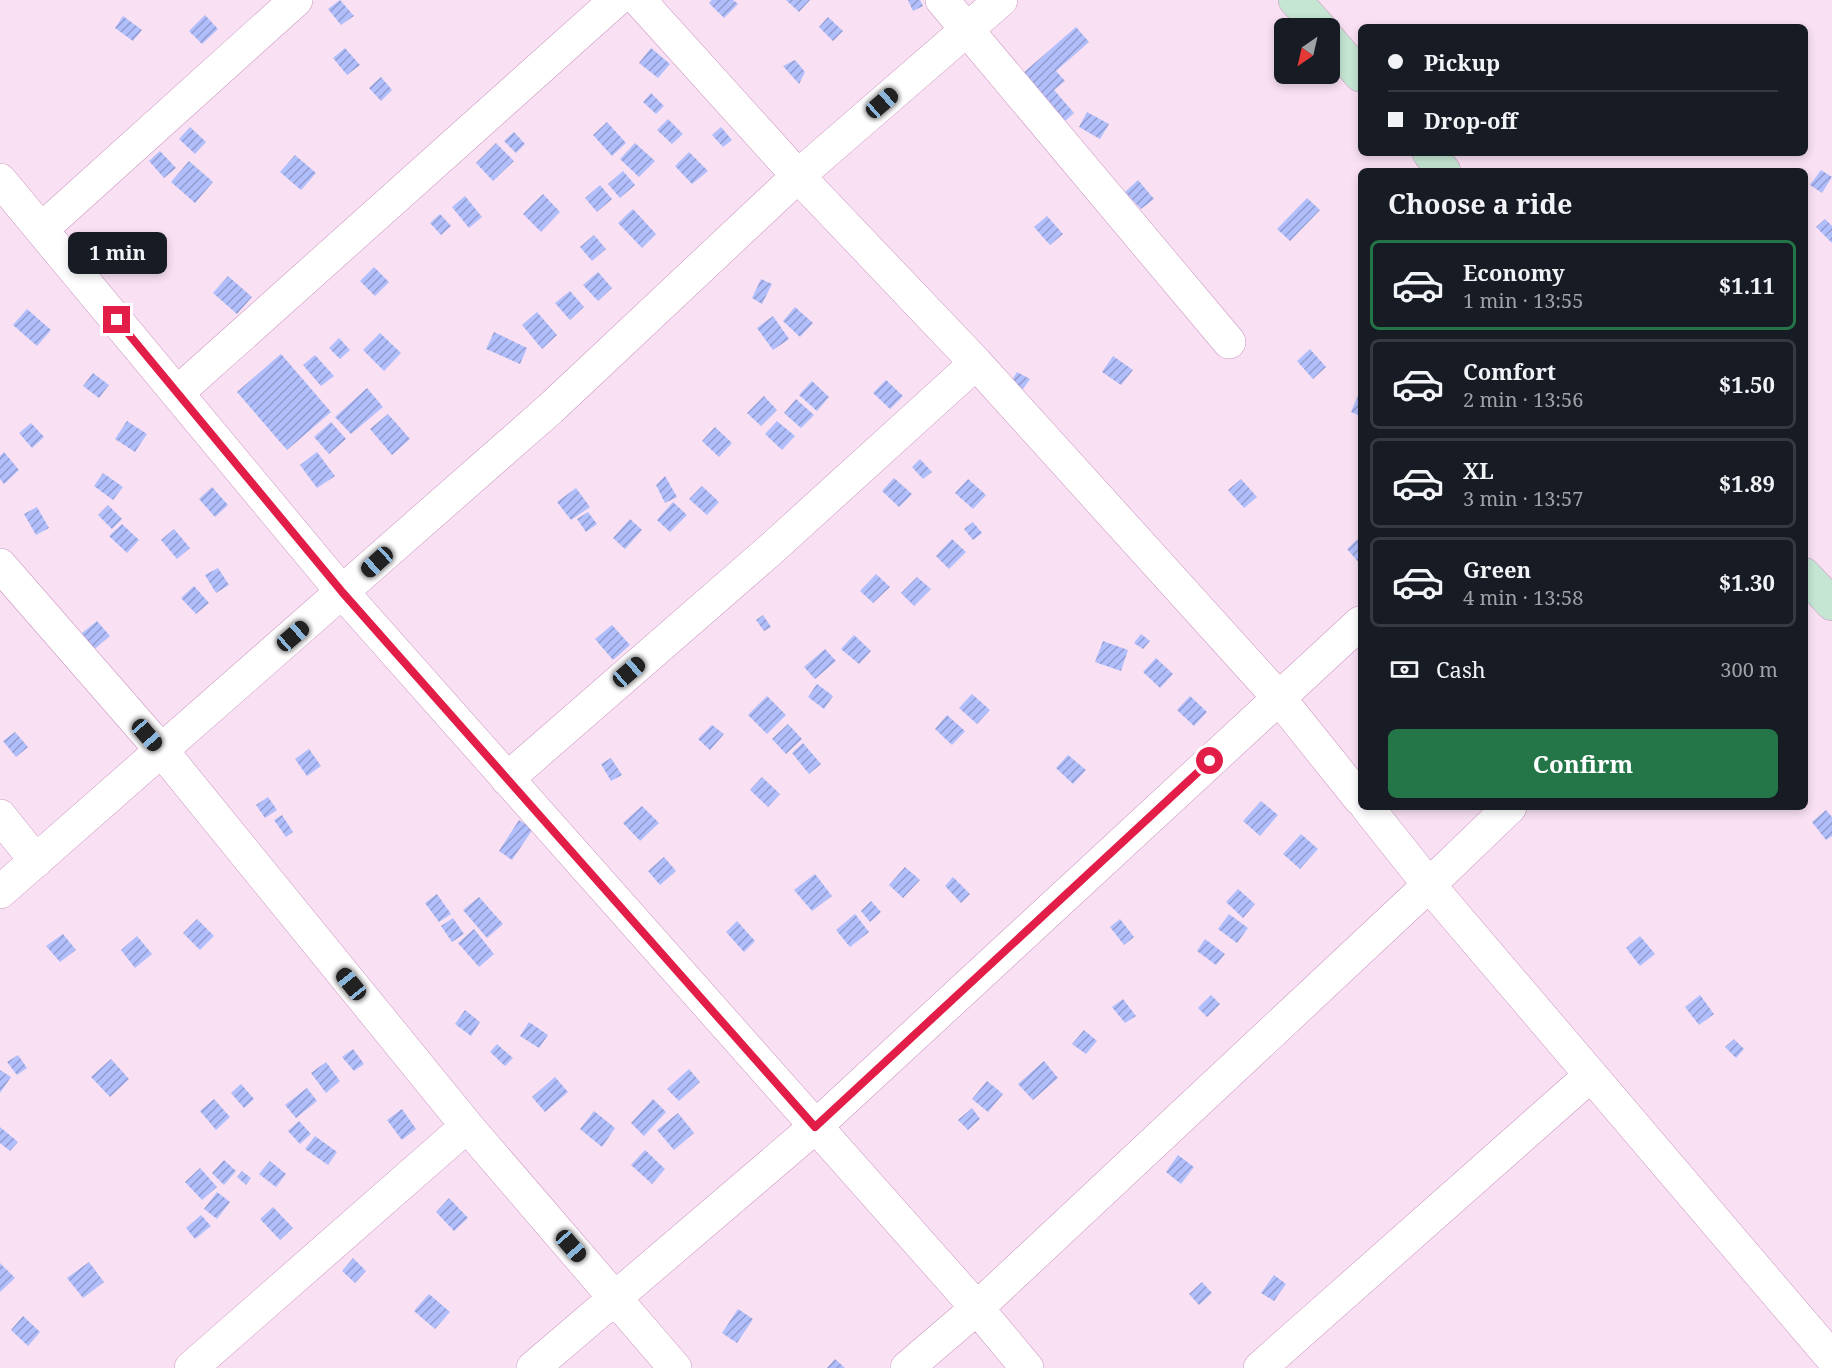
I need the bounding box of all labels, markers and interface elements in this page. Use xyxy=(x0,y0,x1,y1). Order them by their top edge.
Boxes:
north arrow xyxy=(1274,18,1340,84)
map controls xyxy=(1274,18,1340,84)
text: Pickup xyxy=(1424,47,1500,77)
car xyxy=(863,84,901,122)
text: Drop-off xyxy=(1424,105,1517,135)
text: Choose a ride xyxy=(1388,185,1573,222)
callout: 1 min xyxy=(68,233,166,275)
text: 1 min xyxy=(89,239,146,266)
text: Economy xyxy=(1463,257,1565,287)
icon: car xyxy=(1391,258,1445,312)
text: $1.11 xyxy=(1719,270,1775,300)
text: 1 min · 13:55 xyxy=(1463,287,1583,314)
route end xyxy=(103,306,130,333)
text: Comfort xyxy=(1463,356,1556,386)
icon: car xyxy=(1391,357,1445,411)
text: $1.50 xyxy=(1719,369,1775,399)
text: 2 min · 13:56 xyxy=(1463,386,1583,413)
text: XL xyxy=(1463,455,1494,485)
icon: car xyxy=(1391,456,1445,510)
text: $1.89 xyxy=(1719,468,1775,498)
text: 3 min · 13:57 xyxy=(1463,485,1583,512)
car xyxy=(358,543,396,581)
text: Green xyxy=(1463,554,1531,584)
icon: car xyxy=(1391,555,1445,609)
text: $1.30 xyxy=(1719,567,1775,597)
text: 4 min · 13:58 xyxy=(1463,584,1583,611)
car xyxy=(274,617,312,655)
car xyxy=(610,653,648,691)
icon: cash xyxy=(1388,653,1421,686)
text: Cash xyxy=(1436,654,1486,684)
text: 300 m xyxy=(1720,656,1778,683)
car xyxy=(128,716,166,754)
button: Confirm xyxy=(1388,729,1778,798)
route start xyxy=(1196,747,1223,774)
car xyxy=(333,964,369,1004)
car xyxy=(552,1227,590,1265)

